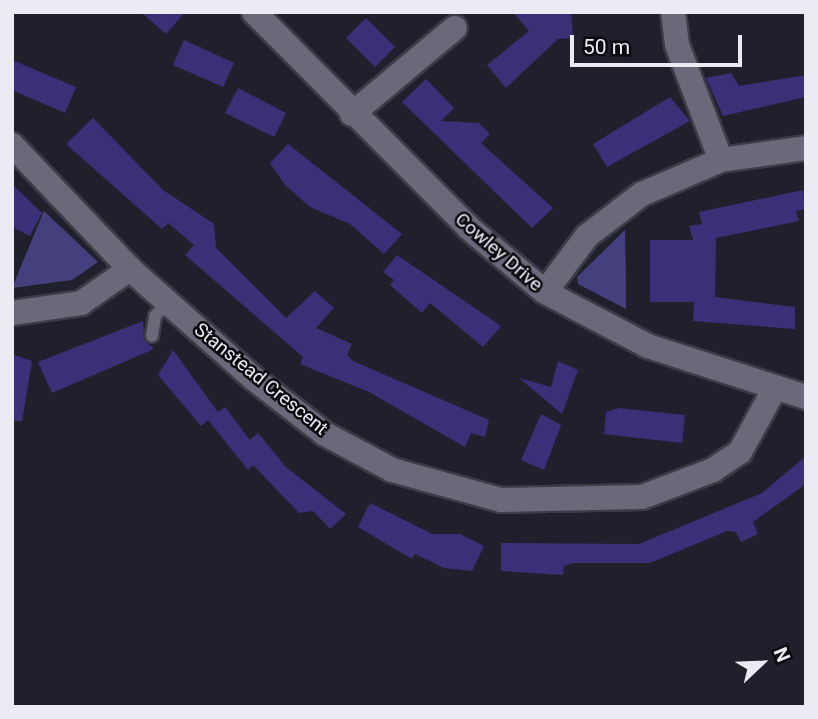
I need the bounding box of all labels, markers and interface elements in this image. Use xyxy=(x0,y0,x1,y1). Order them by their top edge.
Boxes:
scale bar xyxy=(573,21,744,65)
text: 50 m xyxy=(583,35,630,59)
street label: Cowley Drive xyxy=(451,208,547,296)
street label: Stanstead Crescent xyxy=(190,318,332,440)
north arrow xyxy=(727,628,797,698)
text: N xyxy=(769,644,795,665)

